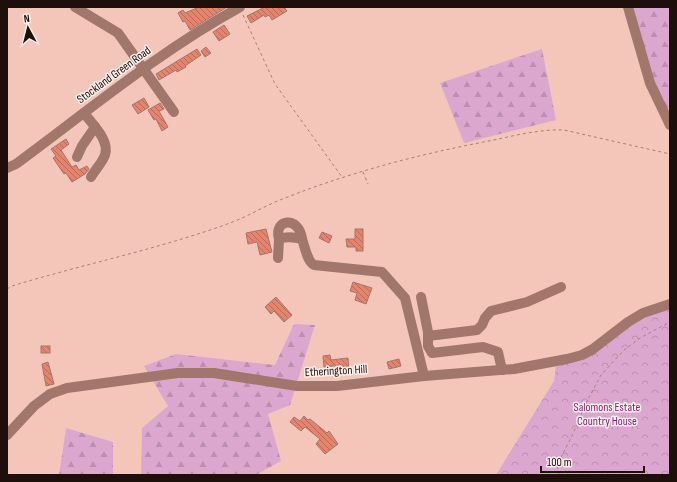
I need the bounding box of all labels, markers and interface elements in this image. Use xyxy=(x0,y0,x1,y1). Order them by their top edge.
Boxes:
north arrow xyxy=(8,8,48,48)
text: N xyxy=(23,12,31,25)
street label: Stockland Green Road xyxy=(74,43,154,107)
street label: Etherington Hill xyxy=(304,362,368,380)
park label: Salomons Estate Country House xyxy=(574,400,641,429)
scale bar xyxy=(541,448,644,474)
text: 100 m xyxy=(547,455,572,470)

